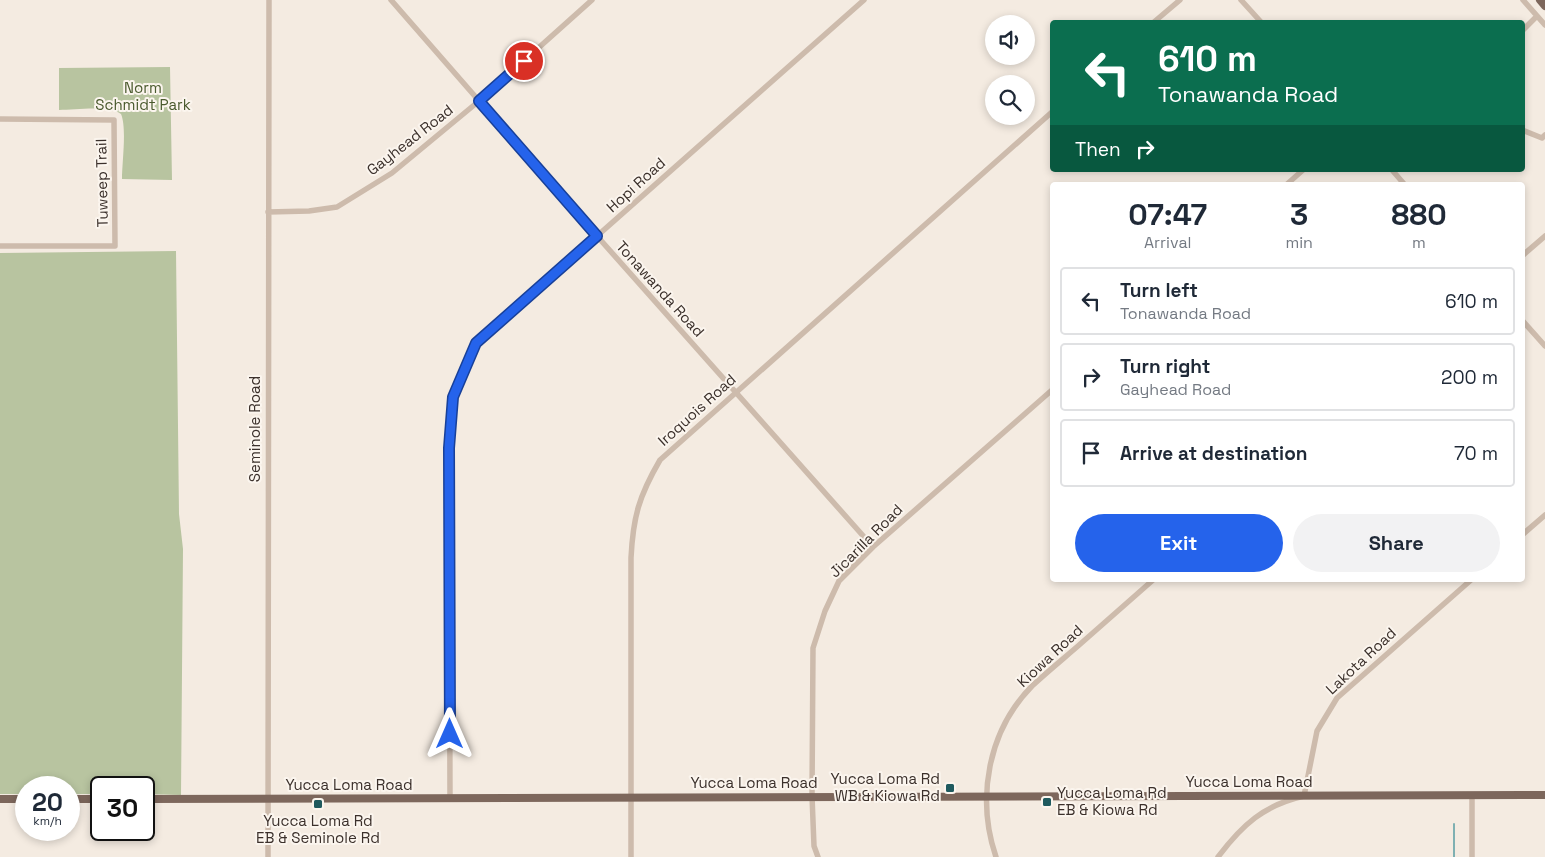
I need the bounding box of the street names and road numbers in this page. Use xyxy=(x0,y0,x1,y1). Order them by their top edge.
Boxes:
street label: Gayhead Road xyxy=(363,100,457,179)
street label: Tuweep Trail xyxy=(91,139,112,228)
street label: Hopi Road xyxy=(602,153,669,216)
street label: Tonawanda Road xyxy=(612,237,709,341)
street label: Iroquois Road xyxy=(654,370,740,450)
street label: Seminole Road xyxy=(245,376,264,482)
street label: Jicarilla Road xyxy=(825,500,906,581)
street label: Kiowa Road xyxy=(1013,620,1087,691)
street label: Lakota Road xyxy=(1321,623,1400,698)
street label: Yucca Loma Road xyxy=(1185,772,1313,791)
street label: Yucca Loma Road xyxy=(690,773,818,792)
street label: Yucca Loma Road xyxy=(285,775,413,794)

